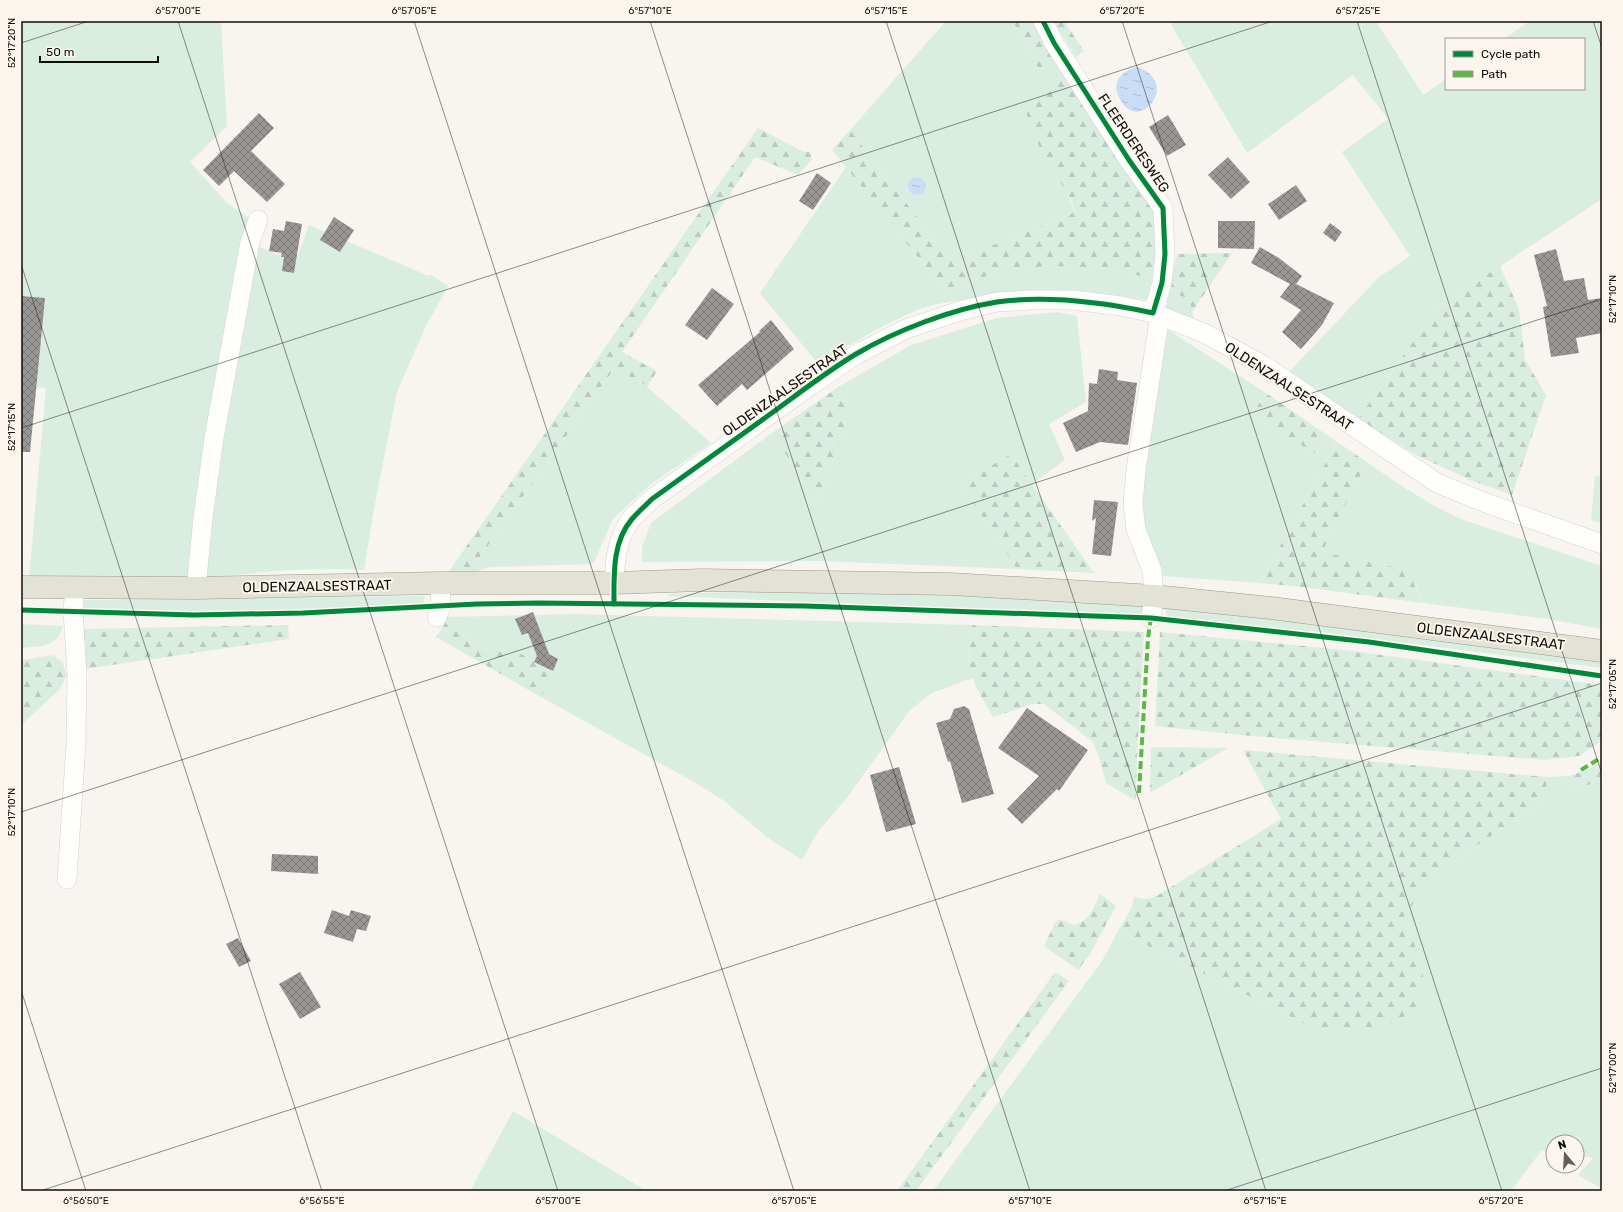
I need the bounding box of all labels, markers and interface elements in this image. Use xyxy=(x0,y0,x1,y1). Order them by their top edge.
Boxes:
text: 6°57'00"E xyxy=(155,5,201,17)
text: 6°57'05"E xyxy=(391,5,437,17)
text: 6°57'10"E xyxy=(628,5,672,17)
text: 6°57'15"E xyxy=(864,5,908,17)
text: 6°57'20"E xyxy=(1099,5,1145,17)
text: 6°57'25"E xyxy=(1336,5,1380,17)
text: 52°17'20"N xyxy=(6,18,18,68)
scale bar xyxy=(40,38,158,64)
legend xyxy=(1445,38,1585,90)
text: 50 m xyxy=(46,45,74,59)
text: Cycle path xyxy=(1481,47,1540,61)
text: Path xyxy=(1481,67,1507,81)
street label: FLEERDERESWEG xyxy=(1094,91,1173,196)
text: 52°17'10"N xyxy=(1607,275,1619,323)
street label: OLDENZAALSESTRAAT xyxy=(1222,339,1356,434)
street label: OLDENZAALSESTRAAT xyxy=(719,341,851,440)
text: 52°17'15"N xyxy=(6,403,18,451)
street label: OLDENZAALSESTRAAT xyxy=(242,577,392,596)
street label: OLDENZAALSESTRAAT xyxy=(1416,619,1566,654)
text: 52°17'05"N xyxy=(1607,659,1619,709)
text: 52°17'10"N xyxy=(6,788,18,836)
text: 52°17'00"N xyxy=(1607,1043,1619,1093)
north arrow xyxy=(1545,1134,1585,1174)
text: N xyxy=(1556,1138,1568,1152)
text: 6°56'50"E xyxy=(63,1195,109,1207)
text: 6°56'55"E xyxy=(299,1195,345,1207)
text: 6°57'00"E xyxy=(535,1195,581,1207)
text: 6°57'05"E xyxy=(771,1195,817,1207)
text: 6°57'10"E xyxy=(1008,1195,1052,1207)
text: 6°57'15"E xyxy=(1243,1195,1287,1207)
text: 6°57'20"E xyxy=(1478,1195,1524,1207)

